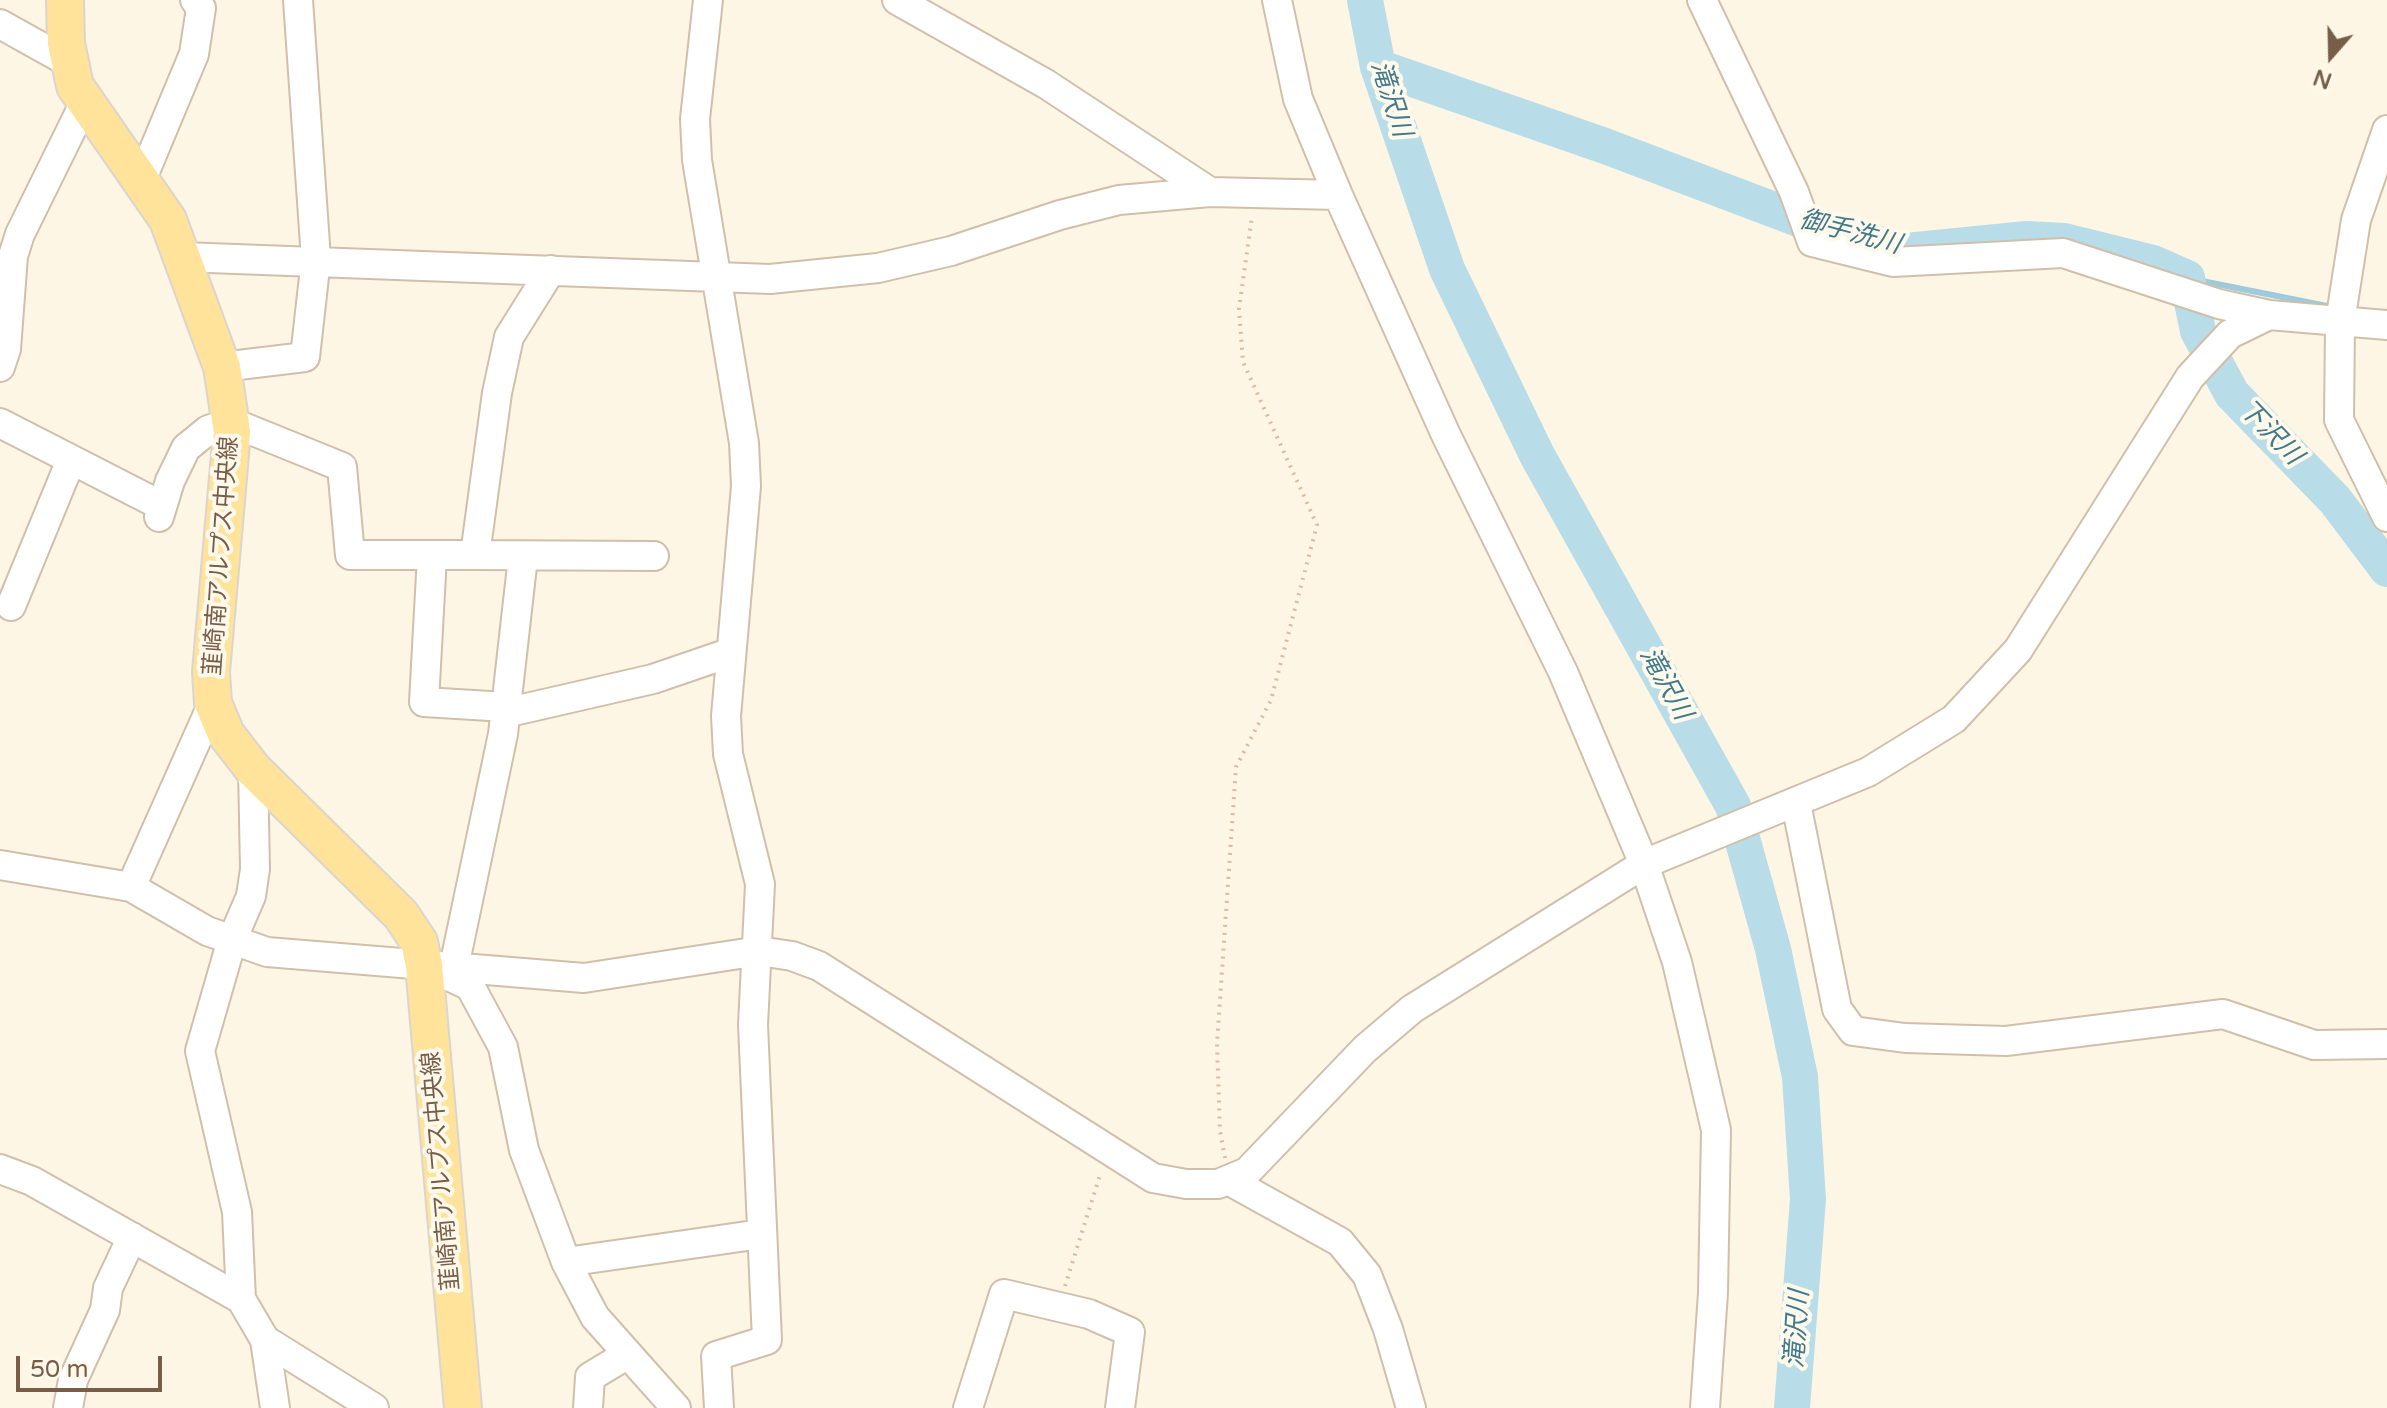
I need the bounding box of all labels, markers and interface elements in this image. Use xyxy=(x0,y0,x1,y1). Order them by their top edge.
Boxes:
north arrow xyxy=(2291,16,2371,96)
water label: 滝沢川 xyxy=(1363,57,1417,141)
text: N xyxy=(2310,63,2336,94)
water label: 御手洗川 xyxy=(1796,204,1904,262)
water label: 下沢川 xyxy=(2232,394,2308,472)
street label: 韮崎南アルプス中央線 xyxy=(199,435,245,677)
water label: 滝沢川 xyxy=(1632,642,1698,726)
street label: 韮崎南アルプス中央線 xyxy=(417,1050,467,1292)
water label: 滝沢川 xyxy=(1780,1289,1816,1369)
scale bar xyxy=(20,1340,166,1390)
text: 50 m xyxy=(30,1355,88,1384)

